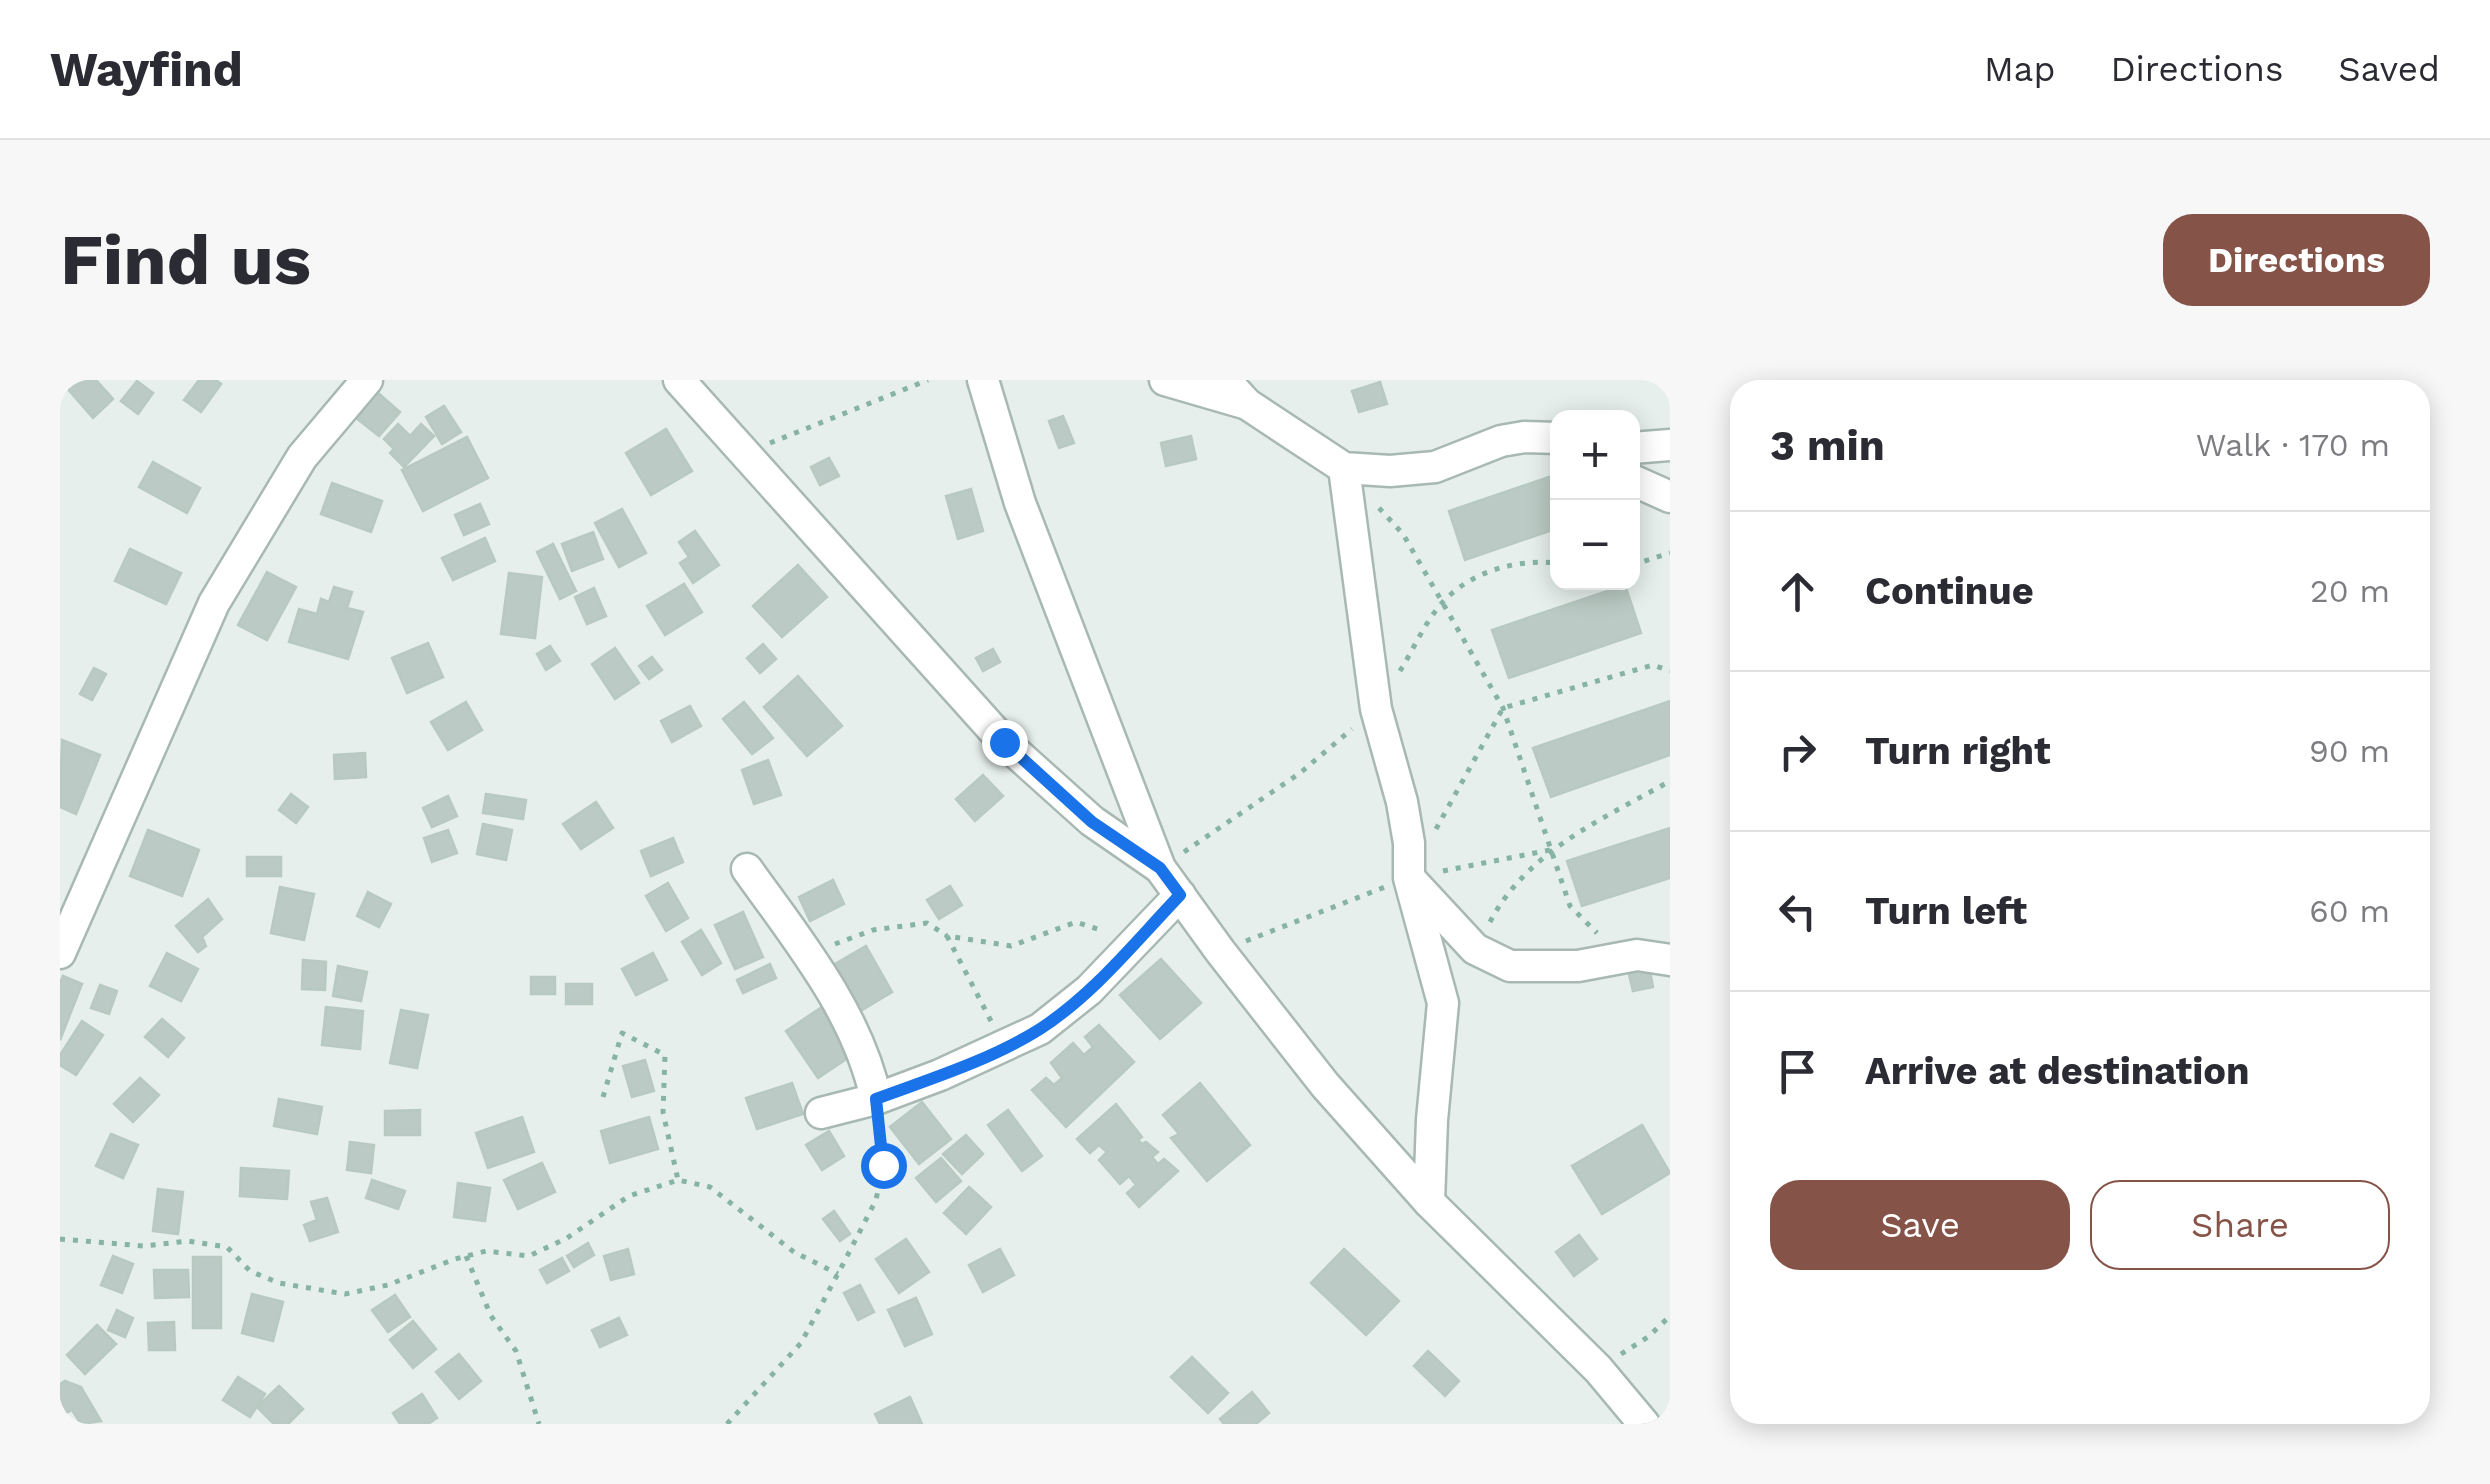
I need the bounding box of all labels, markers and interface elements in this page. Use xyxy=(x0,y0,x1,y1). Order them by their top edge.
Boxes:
text: Wayfind xyxy=(50,41,243,98)
text: Map xyxy=(1984,48,2055,90)
text: Directions xyxy=(2110,48,2283,90)
text: Saved xyxy=(2338,48,2440,90)
button: Directions xyxy=(2163,214,2430,306)
text: Find us xyxy=(60,219,311,301)
map controls xyxy=(1550,410,1640,590)
button: + xyxy=(1550,410,1640,500)
text: 3 min xyxy=(1770,421,1885,470)
text: Walk · 170 m xyxy=(2196,426,2390,464)
button: − xyxy=(1550,500,1640,590)
icon: ahead xyxy=(1770,564,1825,619)
text: Continue xyxy=(1865,569,2034,613)
text: 20 m xyxy=(2310,572,2390,610)
route end xyxy=(982,720,1028,766)
icon: right xyxy=(1770,724,1825,779)
text: Turn right xyxy=(1865,729,2051,773)
text: 90 m xyxy=(2309,732,2390,770)
icon: left xyxy=(1770,884,1825,939)
text: Turn left xyxy=(1865,889,2027,933)
text: 60 m xyxy=(2309,892,2390,930)
icon: arrive xyxy=(1770,1044,1825,1099)
text: Arrive at destination xyxy=(1865,1049,2250,1093)
route start xyxy=(861,1143,907,1189)
button: Save xyxy=(1770,1180,2070,1270)
button: Share xyxy=(2090,1180,2390,1270)

